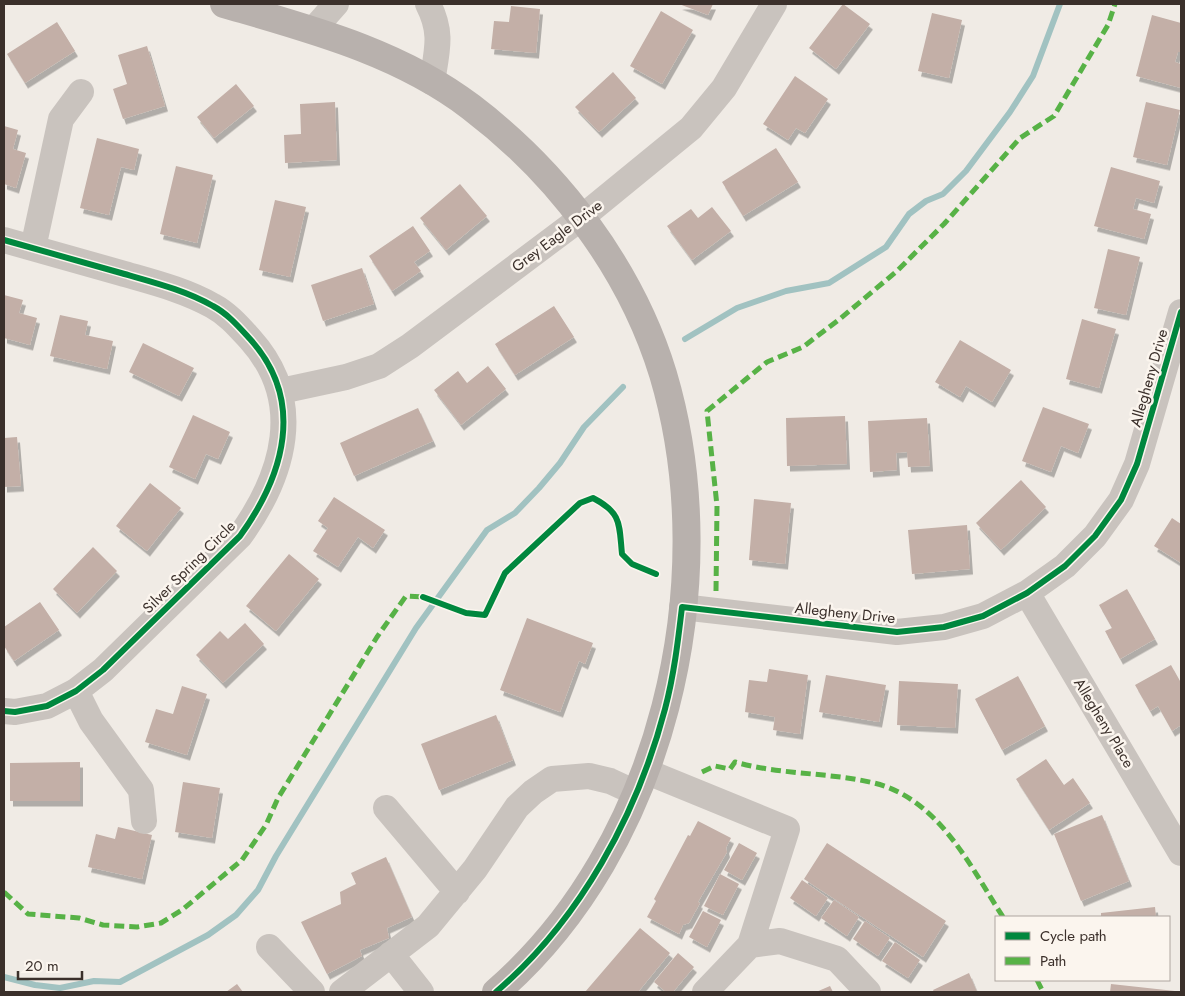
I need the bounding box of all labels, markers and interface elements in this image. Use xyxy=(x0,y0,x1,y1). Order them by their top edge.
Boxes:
street label: Grey Eagle Drive xyxy=(507,194,607,277)
street label: Allegheny Drive xyxy=(1125,326,1174,430)
street label: Silver Spring Circle xyxy=(138,515,241,618)
street label: Allegheny Drive xyxy=(794,597,897,629)
street label: Allegheny Place xyxy=(1068,674,1140,772)
legend xyxy=(995,916,1170,981)
text: Cycle path xyxy=(1040,925,1107,947)
scale bar xyxy=(18,948,81,980)
text: Path xyxy=(1040,950,1066,972)
text: 20 m xyxy=(25,955,59,977)

